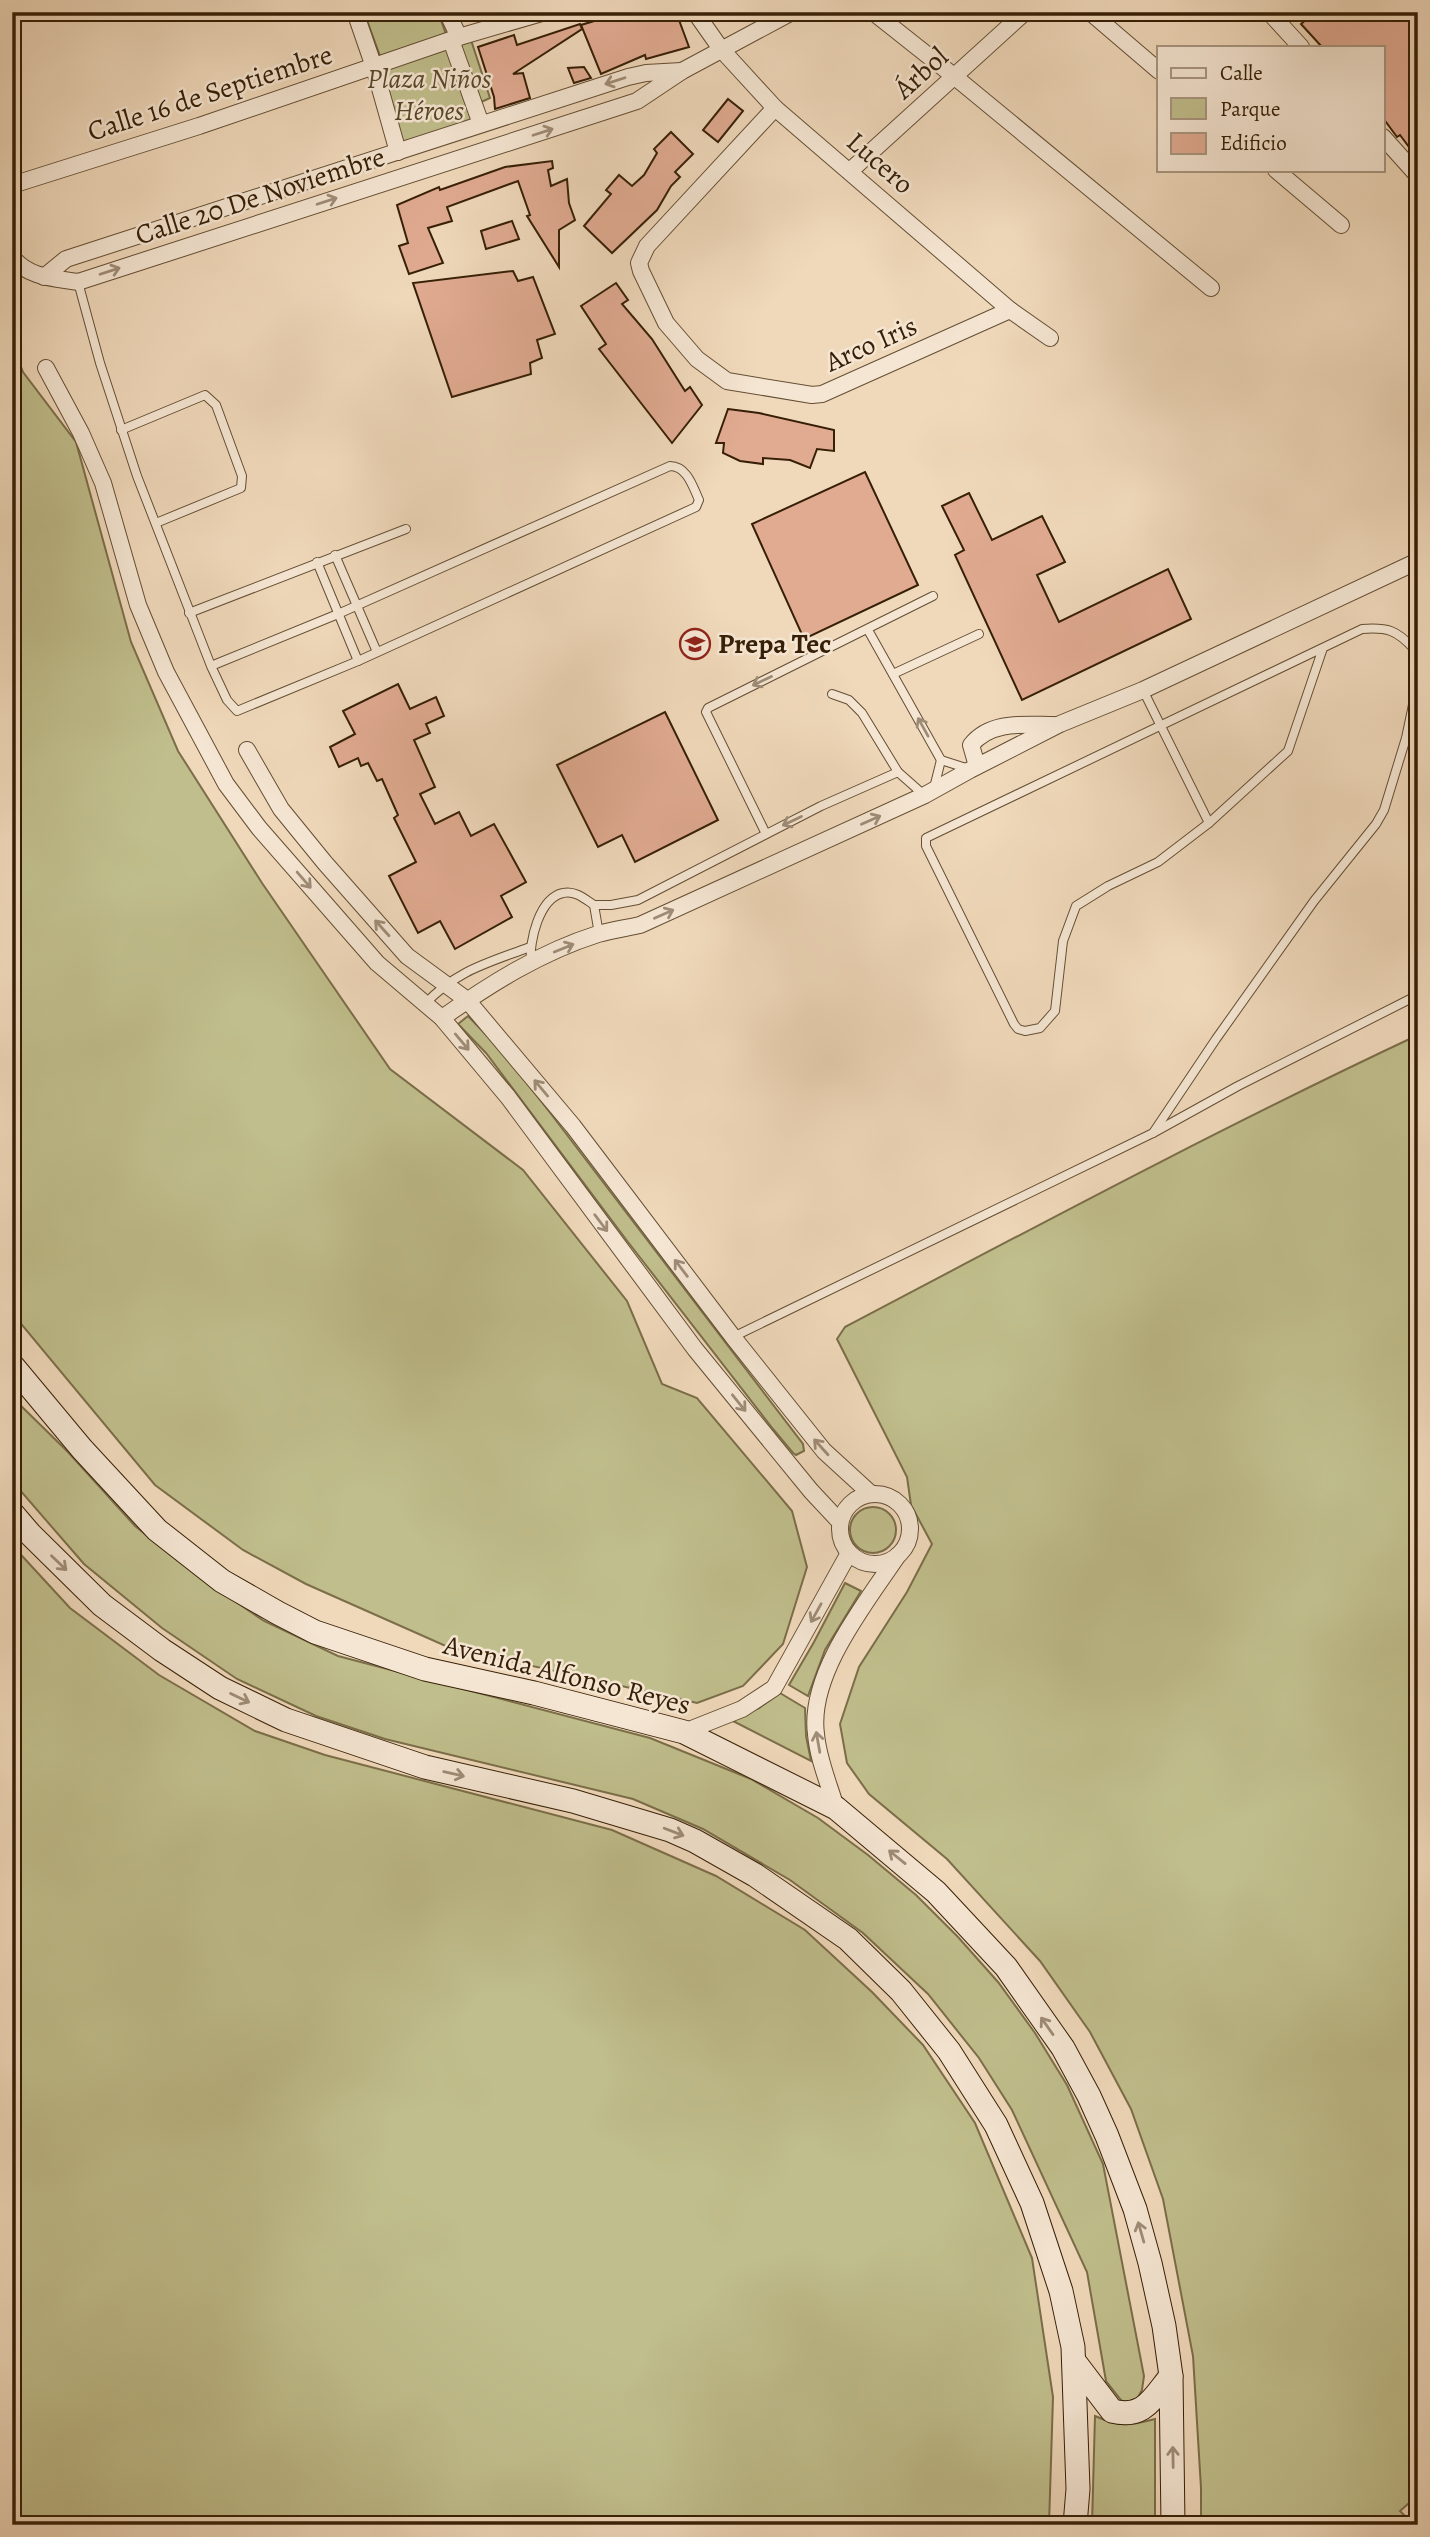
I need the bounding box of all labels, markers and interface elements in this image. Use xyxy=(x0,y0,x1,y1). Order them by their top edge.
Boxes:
street label: Calle 16 de Septiembre xyxy=(83,35,337,151)
street label: Árbol xyxy=(885,38,957,108)
legend xyxy=(1157,46,1384,172)
text: Calle xyxy=(1220,59,1263,87)
park label: Plaza Niños Héroes xyxy=(367,60,492,130)
one-way arrow xyxy=(604,76,626,88)
text: Parque xyxy=(1220,95,1280,123)
street label: Lucero xyxy=(838,123,922,203)
one-way arrow xyxy=(532,124,554,137)
text: Edificio xyxy=(1220,129,1287,157)
street label: Calle 20 De Noviembre xyxy=(130,138,390,254)
one-way arrow xyxy=(315,194,337,207)
one-way arrow xyxy=(99,264,121,277)
street label: Arco Iris xyxy=(818,307,923,381)
place label: Prepa Tec xyxy=(718,625,831,663)
school or university icon: Prepa Tec xyxy=(678,627,712,661)
one-way arrow xyxy=(752,675,773,688)
one-way arrow xyxy=(916,717,929,738)
one-way arrow xyxy=(860,813,881,826)
one-way arrow xyxy=(782,814,803,828)
one-way arrow xyxy=(296,871,312,889)
one-way arrow xyxy=(653,907,674,920)
one-way arrow xyxy=(374,919,390,937)
one-way arrow xyxy=(553,940,575,953)
one-way arrow xyxy=(454,1033,470,1051)
one-way arrow xyxy=(534,1079,550,1097)
one-way arrow xyxy=(593,1213,608,1232)
one-way arrow xyxy=(673,1259,688,1278)
one-way arrow xyxy=(731,1394,747,1412)
one-way arrow xyxy=(813,1438,829,1456)
one-way arrow xyxy=(50,1554,67,1571)
one-way arrow xyxy=(809,1602,823,1623)
street label: Avenida Alfonso Reyes xyxy=(439,1626,694,1724)
one-way arrow xyxy=(229,1691,250,1705)
one-way arrow xyxy=(810,1731,824,1754)
one-way arrow xyxy=(442,1767,465,1781)
one-way arrow xyxy=(663,1827,684,1839)
one-way arrow xyxy=(888,1849,906,1865)
one-way arrow xyxy=(1040,2017,1054,2036)
one-way arrow xyxy=(1134,2221,1147,2243)
one-way arrow xyxy=(1166,2445,1180,2468)

